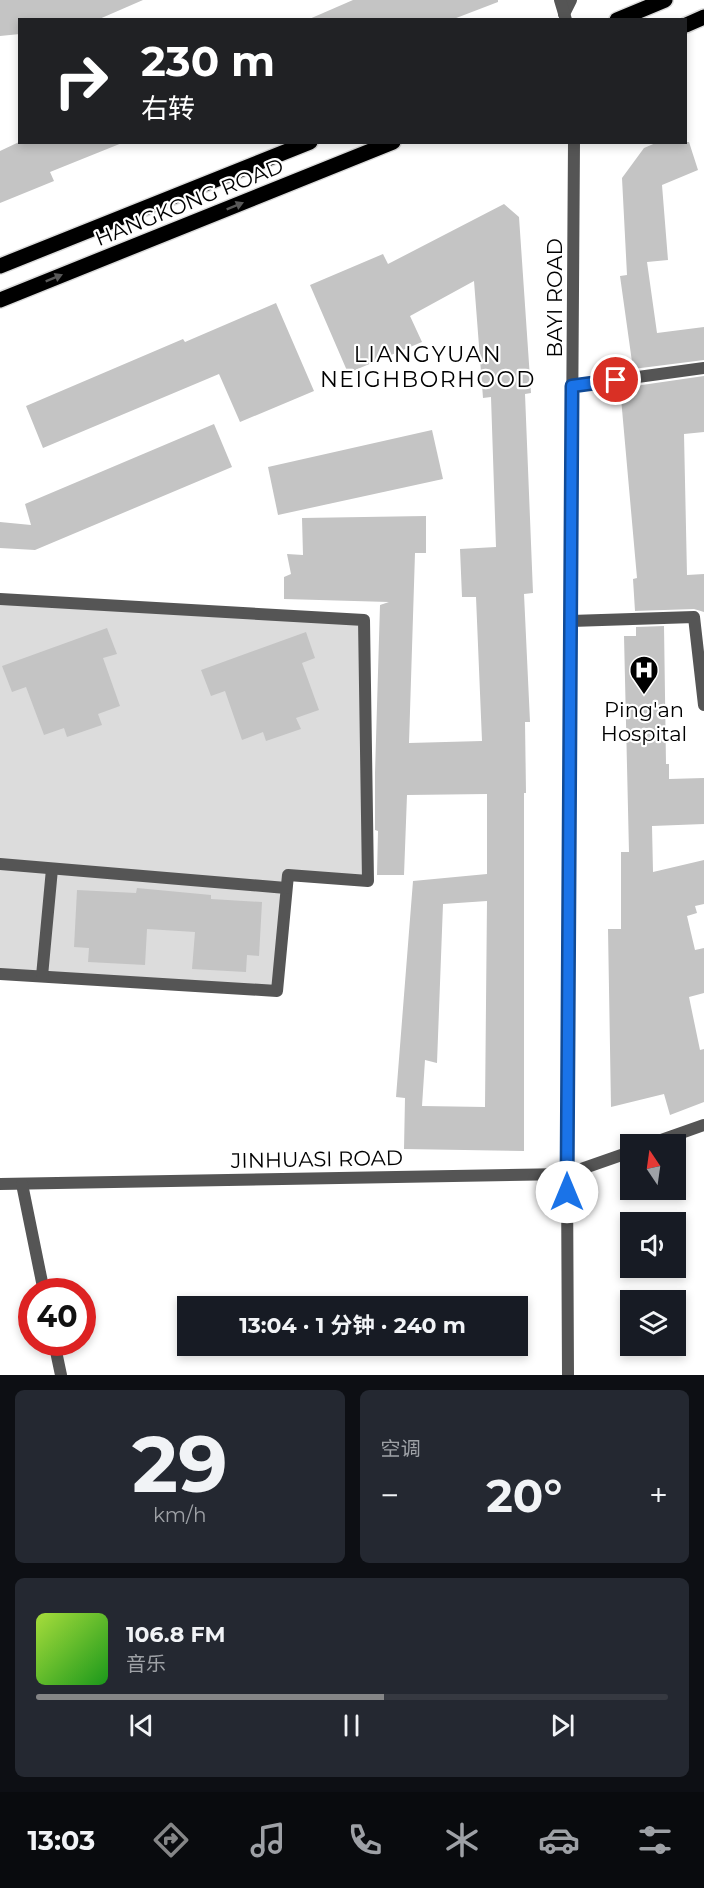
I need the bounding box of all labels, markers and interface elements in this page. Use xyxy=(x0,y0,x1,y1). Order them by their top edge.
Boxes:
text: 230 m xyxy=(141,35,275,87)
icon: right xyxy=(42,42,120,120)
text: 右转 xyxy=(141,92,195,125)
street label: HANGKONG ROAD xyxy=(91,153,287,251)
one-way arrow xyxy=(227,201,245,211)
street label: BAYI ROAD xyxy=(542,238,567,358)
one-way arrow xyxy=(46,273,64,283)
district label: LIANGYUAN NEIGHBORHOOD xyxy=(320,341,536,393)
pin xyxy=(590,354,641,405)
icon: arrive xyxy=(599,363,632,396)
hospital icon: Ping'an Hospital xyxy=(628,654,660,696)
place label: Ping'an Hospital xyxy=(601,697,687,746)
north arrow xyxy=(620,1134,686,1200)
map controls xyxy=(620,1134,686,1356)
street label: JINHUASI ROAD xyxy=(230,1145,403,1173)
position arrow xyxy=(535,1160,599,1224)
button: sound xyxy=(620,1212,686,1278)
speed limit sign: 40 xyxy=(18,1278,96,1356)
button: layers xyxy=(620,1290,686,1356)
text: 13:04 · 1 分钟 · 240 m xyxy=(239,1312,466,1339)
text: 29 xyxy=(132,1416,228,1512)
text: 空调 xyxy=(381,1437,421,1461)
text: 20° xyxy=(486,1468,562,1523)
text: − xyxy=(381,1475,399,1515)
text: + xyxy=(649,1475,668,1515)
text: km/h xyxy=(153,1503,206,1527)
text: 106.8 FM xyxy=(126,1621,226,1648)
text: 音乐 xyxy=(126,1652,166,1676)
icon: previous xyxy=(125,1709,158,1742)
icon: pause xyxy=(335,1709,368,1742)
icon: next xyxy=(546,1709,579,1742)
icon: directions xyxy=(150,1819,192,1861)
icon: music xyxy=(247,1819,289,1861)
icon: phone xyxy=(344,1819,386,1861)
icon: climate xyxy=(441,1819,483,1861)
icon: car xyxy=(538,1819,580,1861)
icon: filters xyxy=(634,1819,676,1861)
text: 13:03 xyxy=(27,1824,95,1857)

